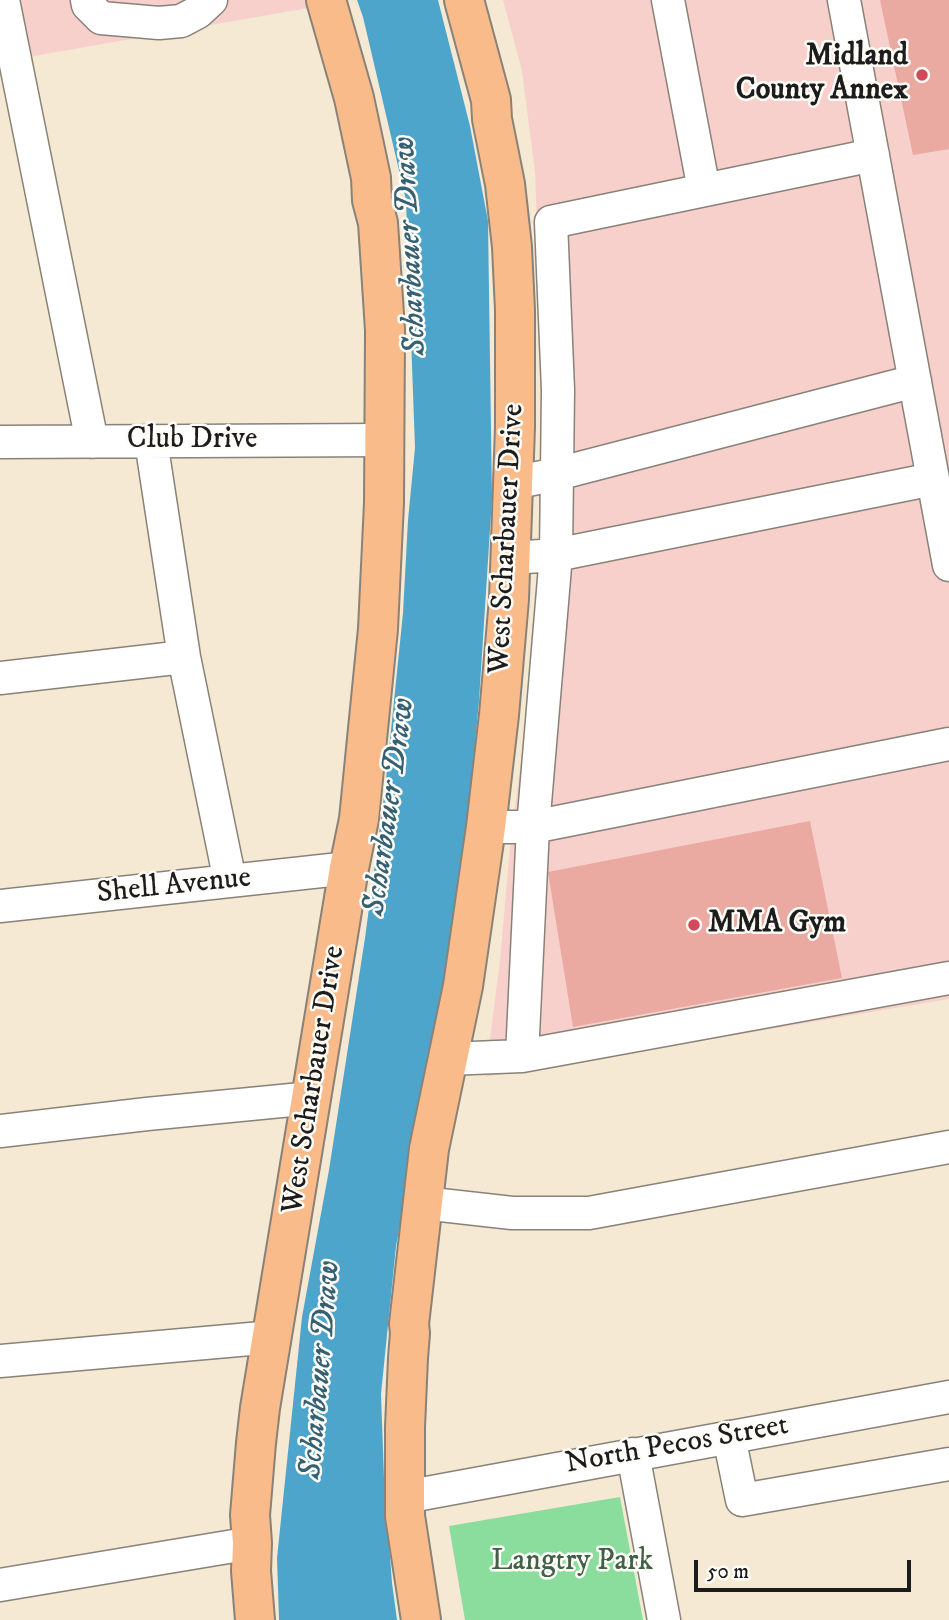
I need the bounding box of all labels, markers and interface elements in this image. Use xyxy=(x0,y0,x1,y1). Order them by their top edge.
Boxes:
place label: Midland County Annex xyxy=(736,40,908,110)
marker: Midland County Annex xyxy=(914,67,930,83)
water label: Scharbauer Draw xyxy=(387,136,437,356)
street label: West Scharbauer Drive xyxy=(483,403,533,675)
street label: Club Drive xyxy=(127,423,257,459)
water label: Scharbauer Draw xyxy=(357,696,425,918)
street label: Shell Avenue xyxy=(95,861,253,913)
place label: MMA Gym xyxy=(708,907,846,943)
marker: MMA Gym xyxy=(686,917,702,933)
street label: West Scharbauer Drive xyxy=(276,943,354,1217)
water label: Scharbauer Draw xyxy=(293,1259,351,1481)
street label: North Pecos Street xyxy=(563,1409,791,1483)
park label: Langtry Park xyxy=(491,1545,653,1581)
scale bar xyxy=(697,1546,914,1590)
text: 50 m xyxy=(707,1559,749,1585)

